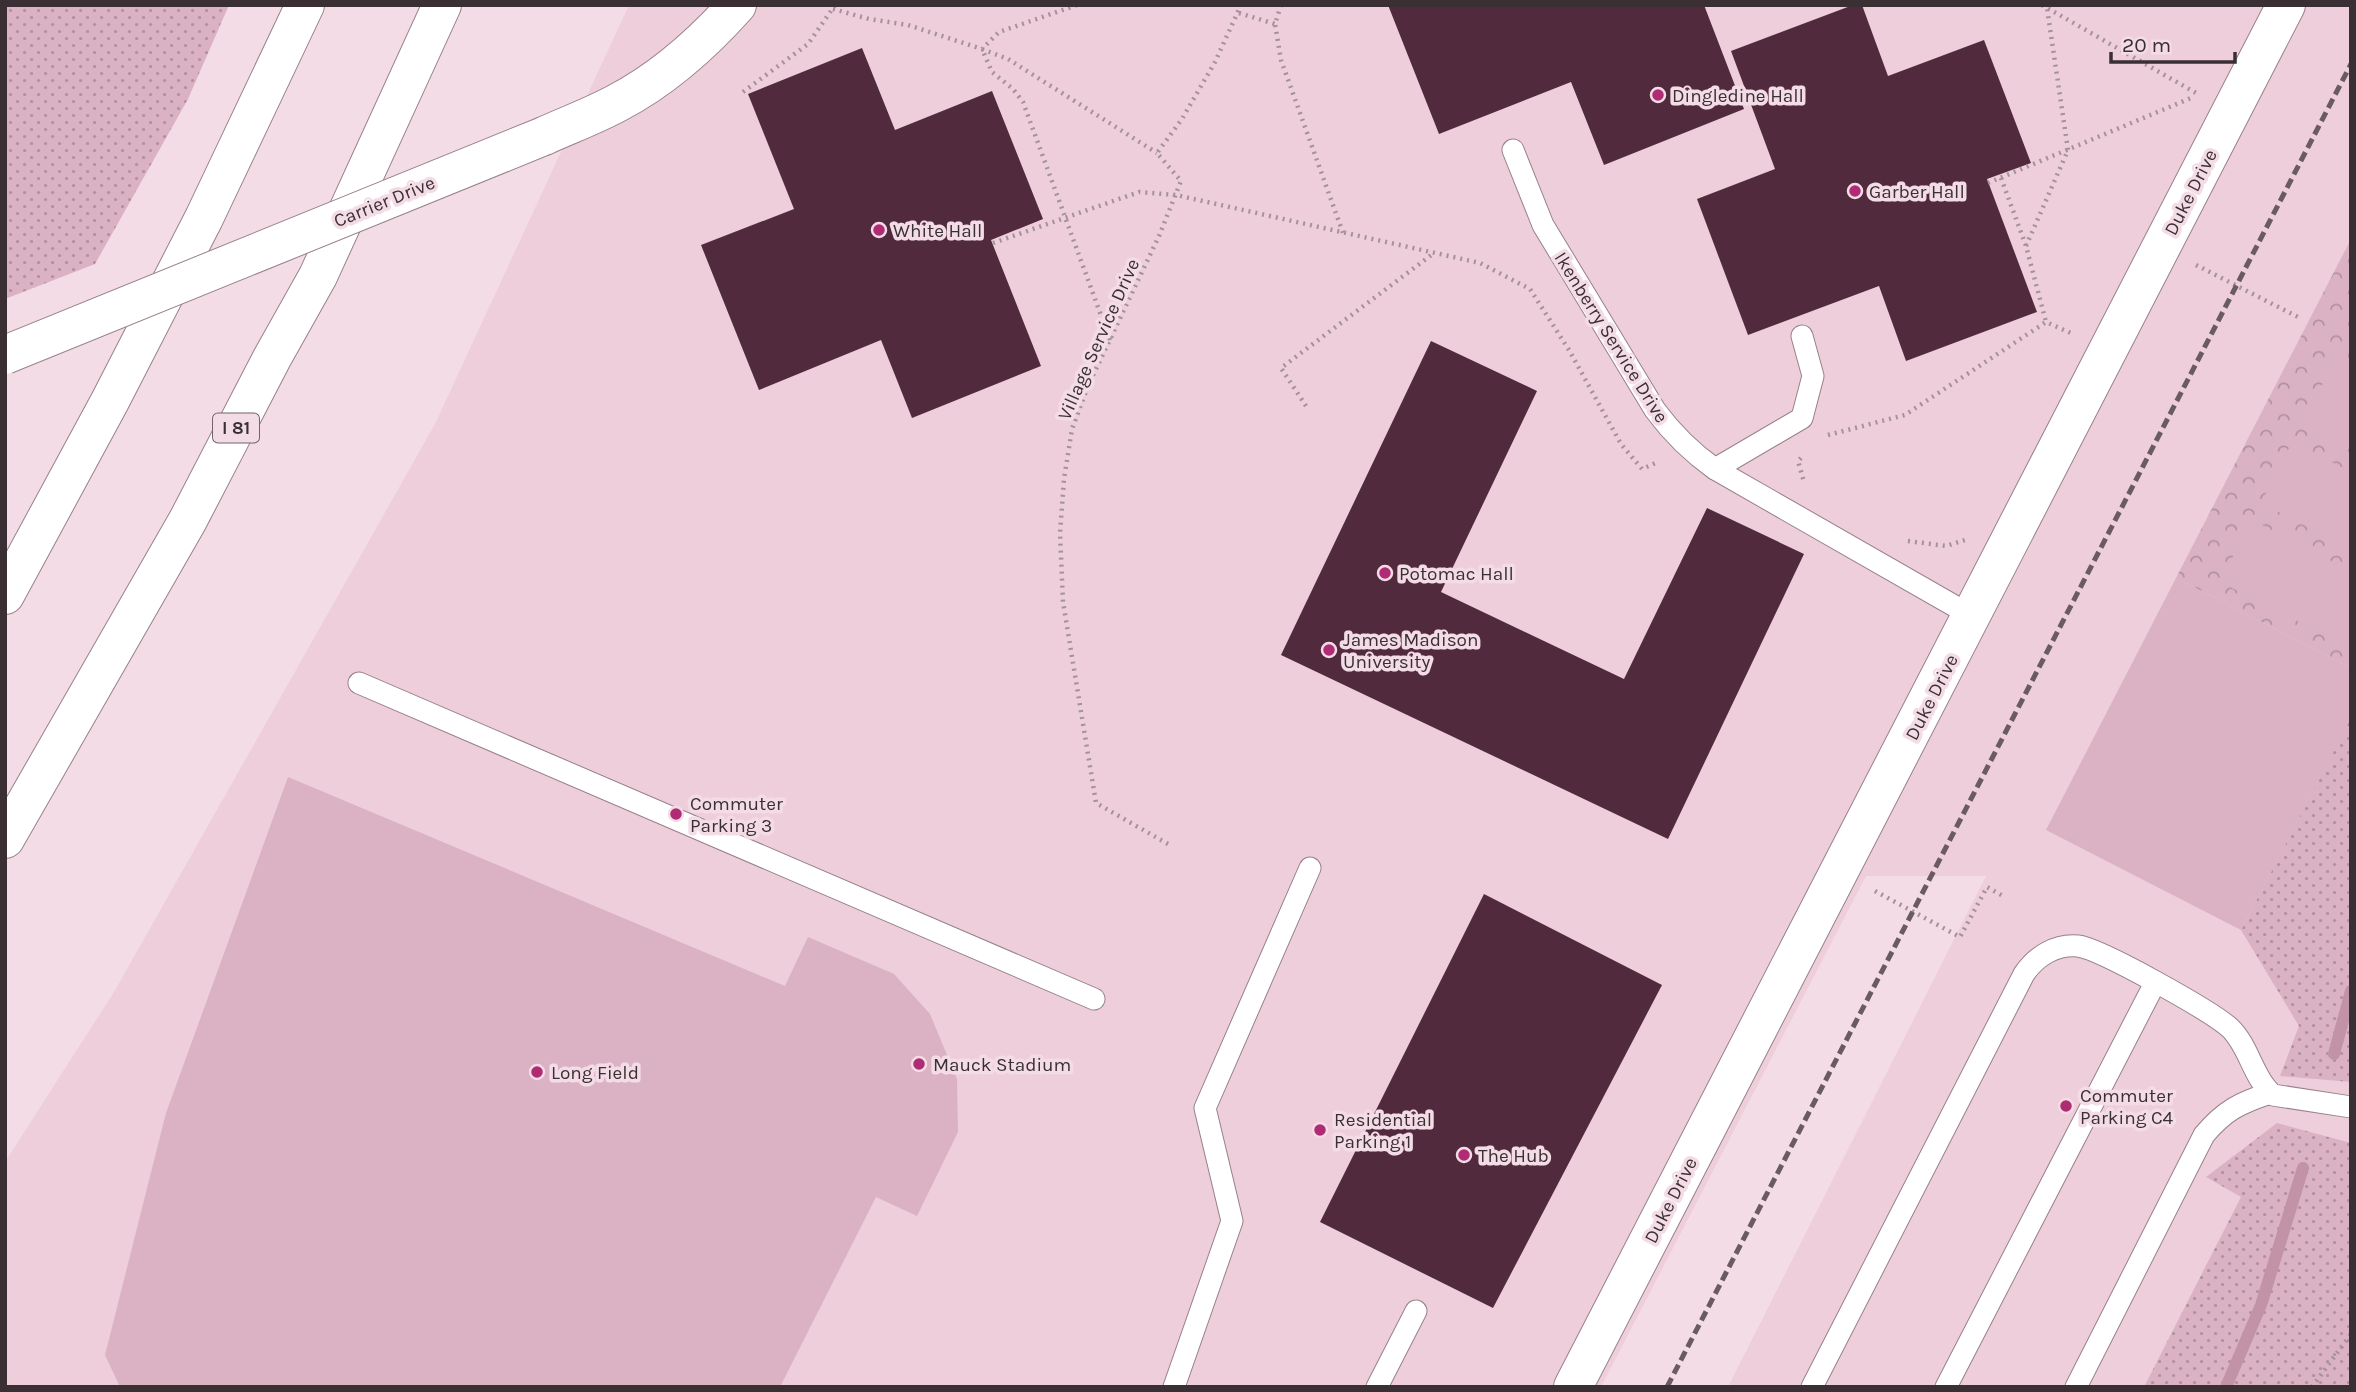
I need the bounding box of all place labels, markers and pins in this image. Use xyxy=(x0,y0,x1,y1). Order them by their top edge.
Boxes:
place label: Dingledine Hall xyxy=(1672,85,1804,107)
marker: Dingledine Hall xyxy=(1650,87,1666,103)
place label: Garber Hall xyxy=(1869,181,1965,203)
marker: Garber Hall xyxy=(1847,183,1863,199)
place label: White Hall xyxy=(893,220,982,242)
marker: White Hall xyxy=(871,222,887,238)
place label: Potomac Hall xyxy=(1399,563,1514,585)
marker: Potomac Hall xyxy=(1377,565,1393,581)
place label: James Madison University xyxy=(1343,629,1478,673)
marker: James Madison University xyxy=(1321,642,1337,658)
place label: Commuter Parking 3 xyxy=(690,793,783,837)
marker: Commuter Parking 3 xyxy=(668,806,684,822)
place label: Mauck Stadium xyxy=(933,1054,1071,1076)
marker: Mauck Stadium xyxy=(911,1056,927,1072)
place label: Long Field xyxy=(551,1062,639,1084)
marker: Long Field xyxy=(529,1064,545,1080)
place label: Commuter Parking C4 xyxy=(2080,1085,2174,1129)
marker: Commuter Parking C4 xyxy=(2058,1098,2074,1114)
place label: Residential Parking 1 xyxy=(1334,1109,1432,1153)
marker: Residential Parking 1 xyxy=(1312,1122,1328,1138)
place label: The Hub xyxy=(1478,1145,1549,1167)
marker: The Hub xyxy=(1456,1147,1472,1163)

